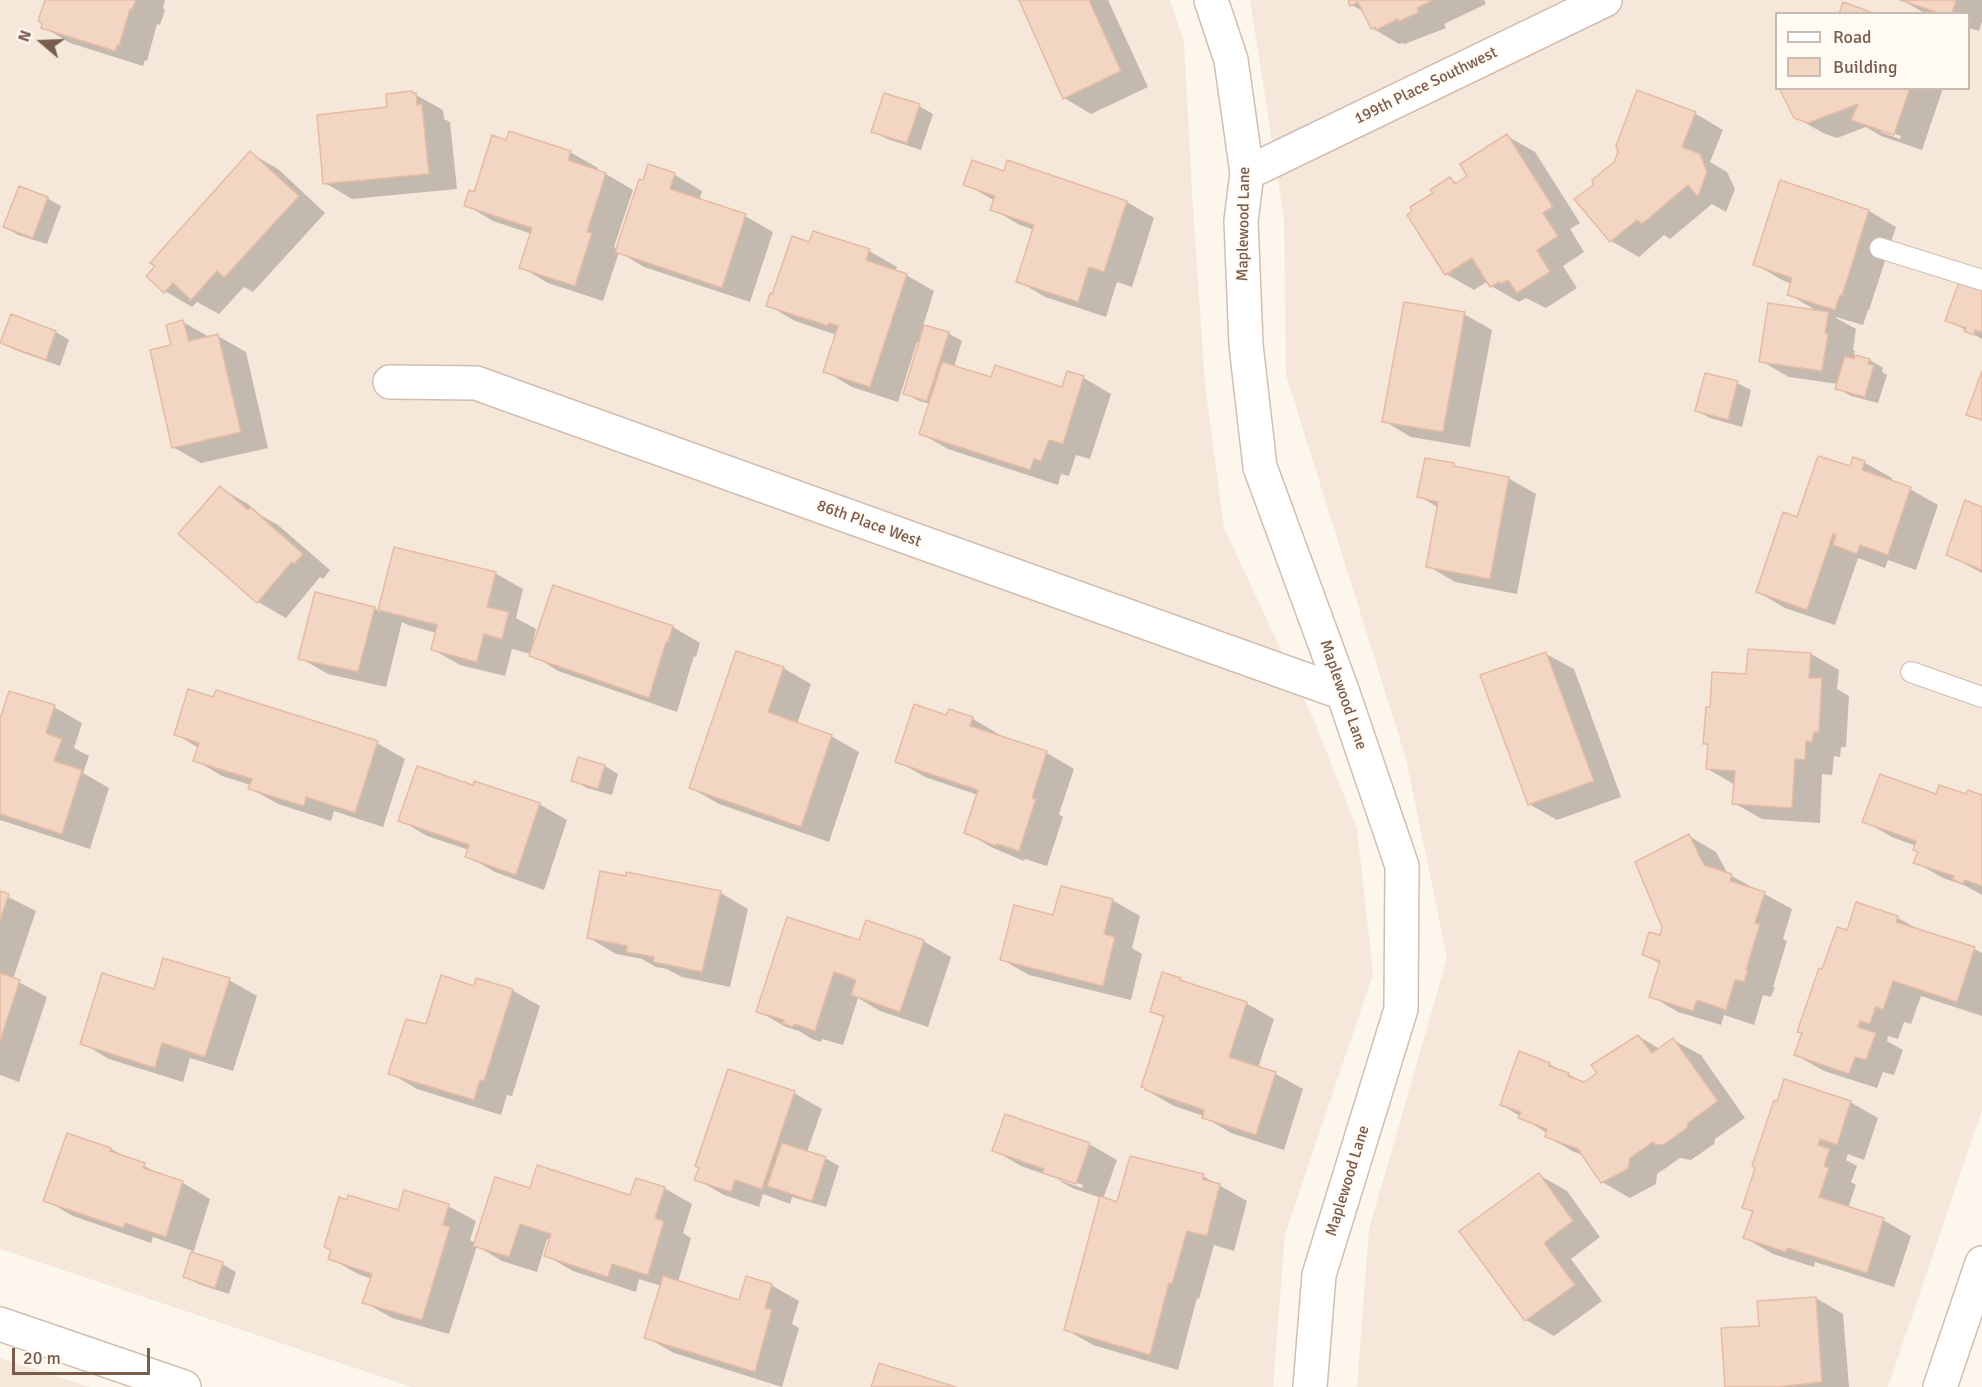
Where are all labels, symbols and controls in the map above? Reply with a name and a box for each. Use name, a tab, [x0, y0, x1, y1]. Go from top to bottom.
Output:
north arrow	[12, 12, 72, 72]
legend	[1775, 12, 1970, 90]
text: Road	[1833, 26, 1872, 48]
text: N	[14, 28, 36, 45]
street label: 199th Place Southwest	[1351, 43, 1501, 129]
text: Building	[1833, 56, 1897, 78]
street label: Maplewood Lane	[1233, 166, 1255, 282]
street label: 86th Place West	[814, 496, 924, 552]
street label: Maplewood Lane	[1315, 638, 1371, 752]
street label: Maplewood Lane	[1322, 1123, 1374, 1239]
scale bar	[15, 1336, 153, 1374]
text: 20 m	[23, 1347, 61, 1369]

